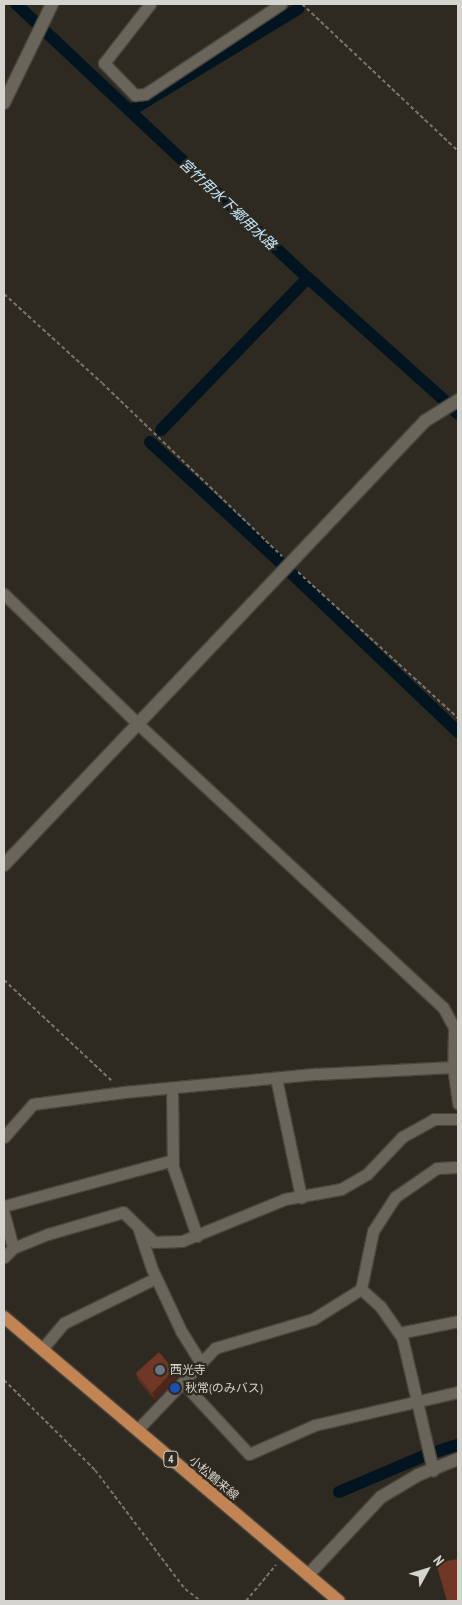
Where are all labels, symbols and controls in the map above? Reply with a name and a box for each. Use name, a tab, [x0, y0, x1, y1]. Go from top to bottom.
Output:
water label: 宮竹用水下郷用水路	[176, 155, 280, 253]
place label: 西光寺	[170, 1363, 206, 1377]
marker: 西光寺	[154, 1364, 166, 1376]
place label: 秋常(のみバス)	[185, 1381, 263, 1395]
marker: 秋常(のみバス)	[169, 1382, 181, 1394]
road number: 4	[162, 1450, 180, 1468]
street label: 小松鶴来線	[186, 1453, 242, 1503]
north arrow	[402, 1545, 452, 1595]
text: N	[429, 1552, 448, 1569]

